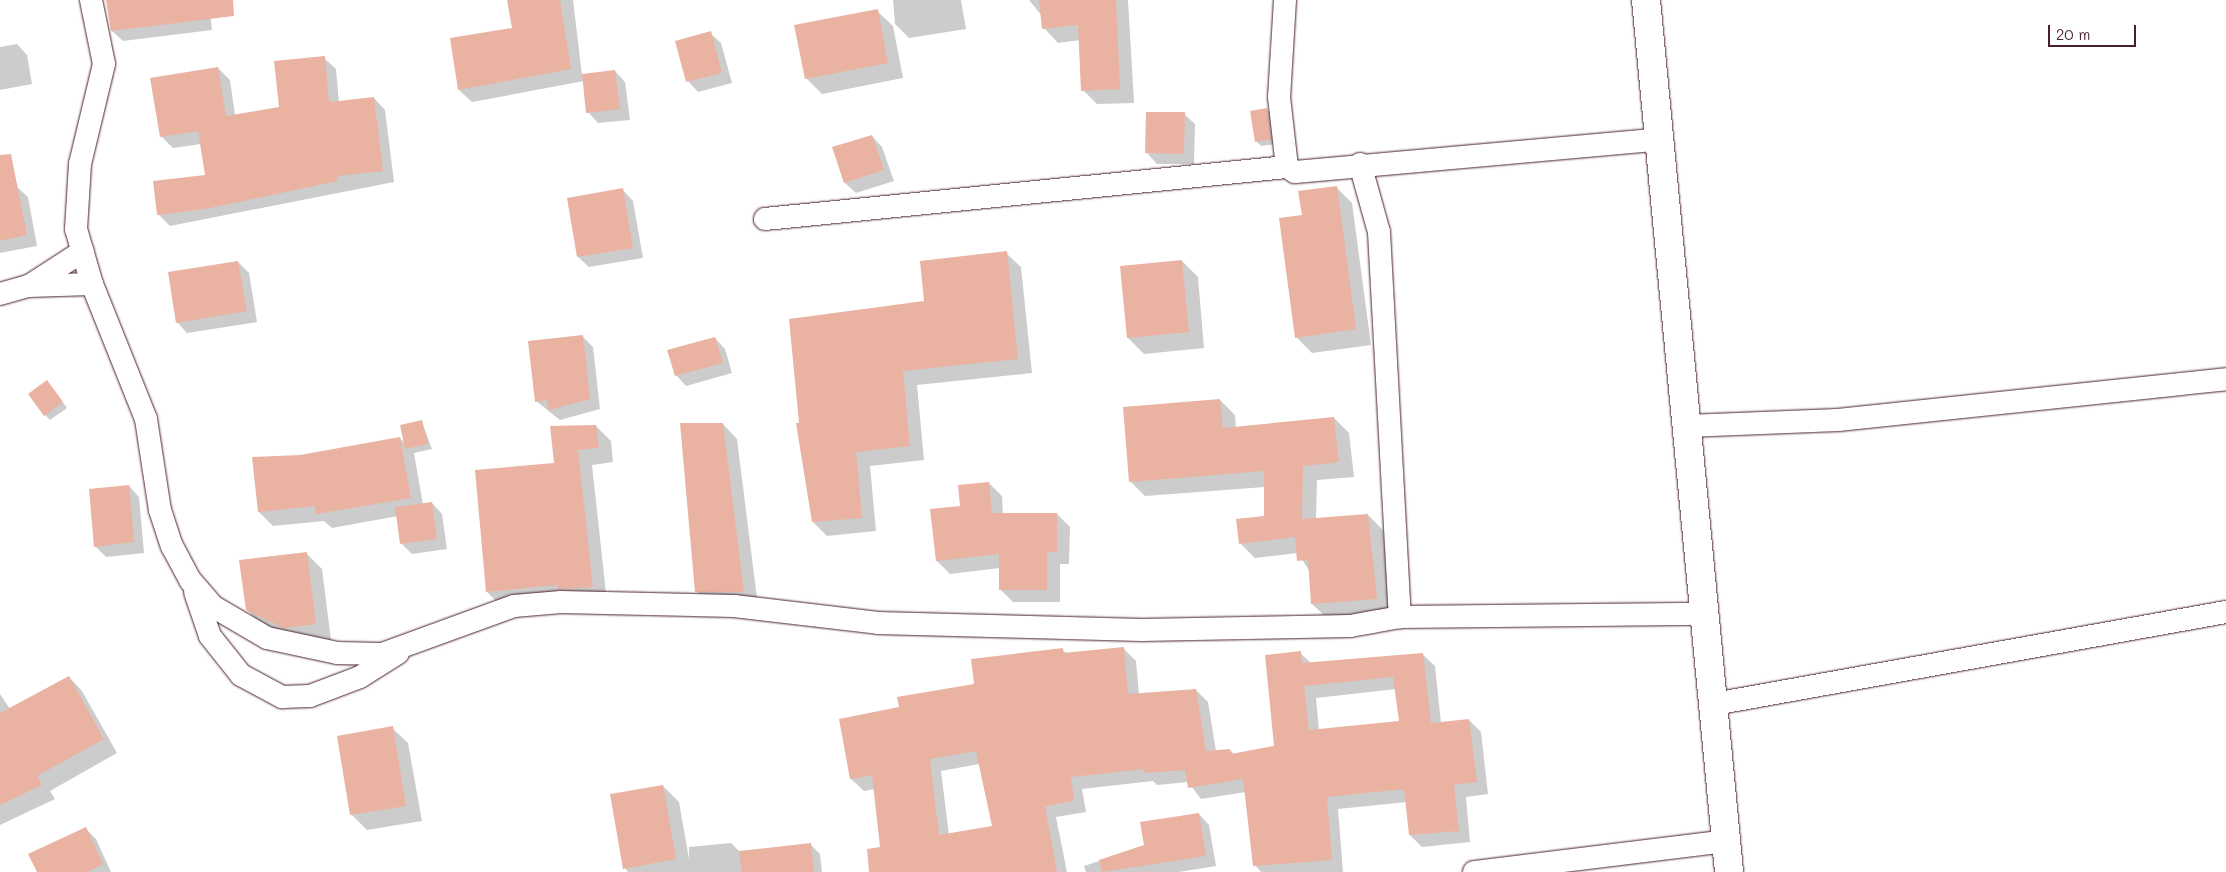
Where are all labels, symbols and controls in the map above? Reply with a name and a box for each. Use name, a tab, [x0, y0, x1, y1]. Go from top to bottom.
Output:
scale bar	[2051, 15, 2138, 47]
text: 20 m	[2056, 24, 2090, 44]

